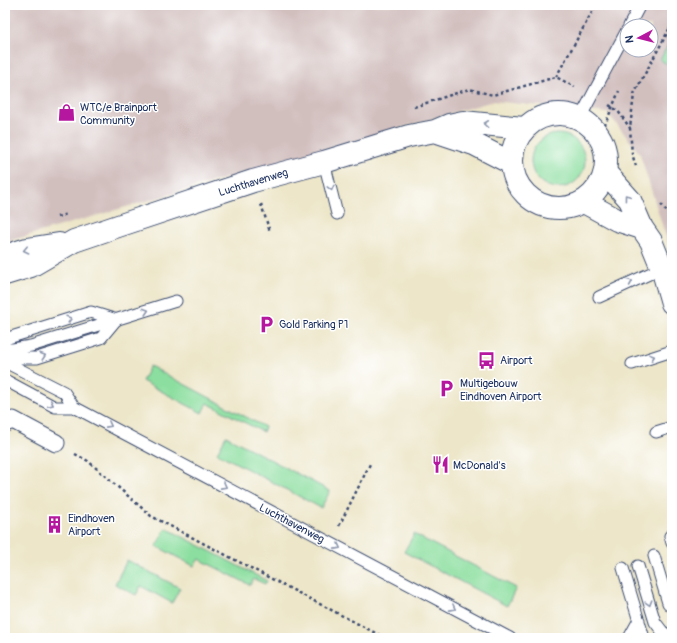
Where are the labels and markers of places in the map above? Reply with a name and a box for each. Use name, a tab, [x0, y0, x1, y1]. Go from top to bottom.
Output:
place label: WTC/e Brainport Community	[80, 101, 157, 127]
shop icon: WTC/e Brainport Community	[57, 103, 77, 123]
parking icon: Gold Parking P1	[256, 314, 276, 334]
place label: Gold Parking P1	[279, 318, 348, 331]
bus stop icon: Airport	[477, 350, 497, 370]
place label: Airport	[500, 354, 533, 367]
place label: Multigebouw Eindhoven Airport	[460, 377, 542, 403]
parking icon: Multigebouw Eindhoven Airport	[437, 379, 457, 399]
restaurant icon: McDonald's	[430, 455, 450, 475]
place label: McDonald's	[453, 459, 506, 472]
place label: Eindhoven Airport	[68, 512, 115, 538]
building icon: Eindhoven Airport	[45, 514, 65, 534]

